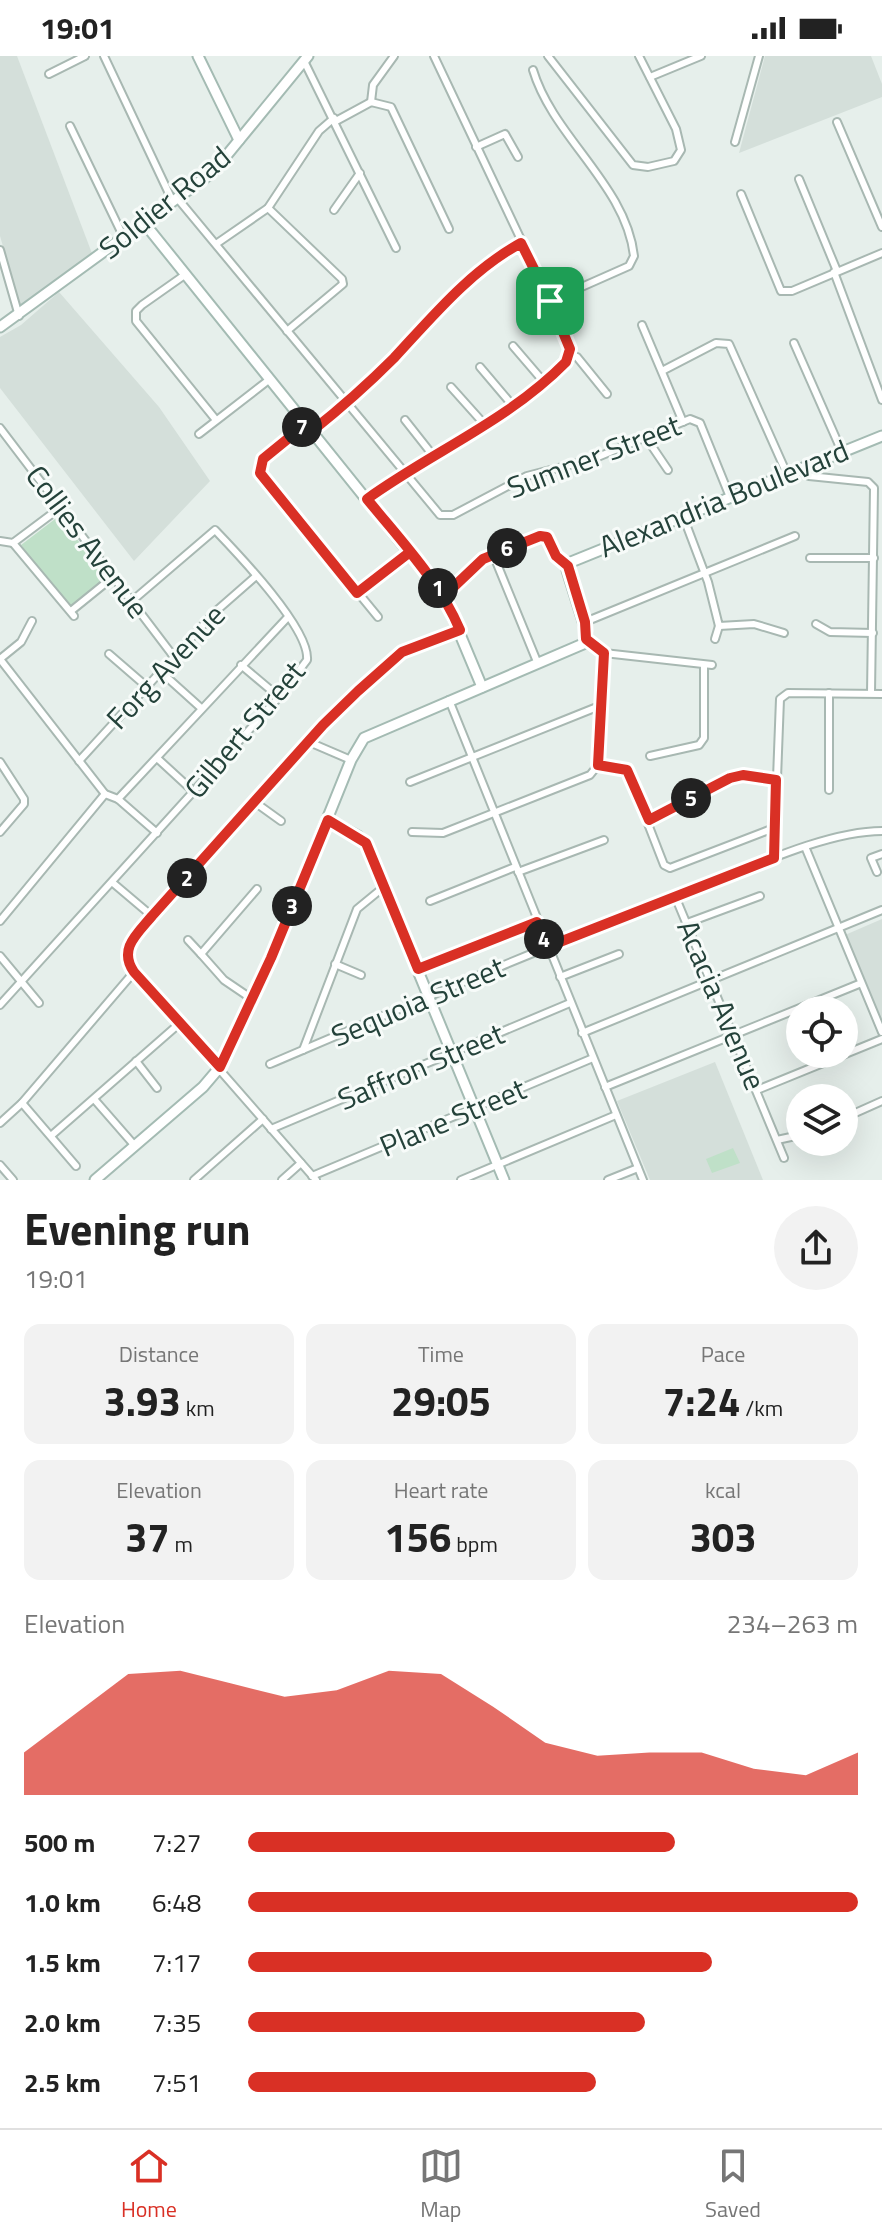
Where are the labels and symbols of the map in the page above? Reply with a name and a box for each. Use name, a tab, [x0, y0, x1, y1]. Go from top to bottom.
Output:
street label: Soldier Road	[88, 134, 240, 270]
pin	[516, 267, 584, 335]
street label: Sumner Street	[500, 402, 688, 510]
pin: 7	[282, 407, 322, 447]
street label: Alexandria Boulevard	[592, 427, 856, 569]
street label: Collies Avenue	[15, 455, 161, 628]
pin: 6	[487, 528, 527, 568]
pin: 1	[418, 568, 458, 608]
street label: Forg Avenue	[95, 593, 236, 739]
street label: Gilbert Street	[173, 650, 316, 808]
pin: 5	[671, 778, 711, 818]
pin: 2	[167, 858, 207, 898]
pin: 3	[272, 886, 312, 926]
street label: Acacia Avenue	[665, 912, 778, 1097]
pin: 4	[524, 919, 564, 959]
street label: Sequoia Street	[324, 944, 512, 1058]
street label: Saffron Street	[330, 1010, 512, 1122]
street label: Plane Street	[372, 1065, 533, 1169]

